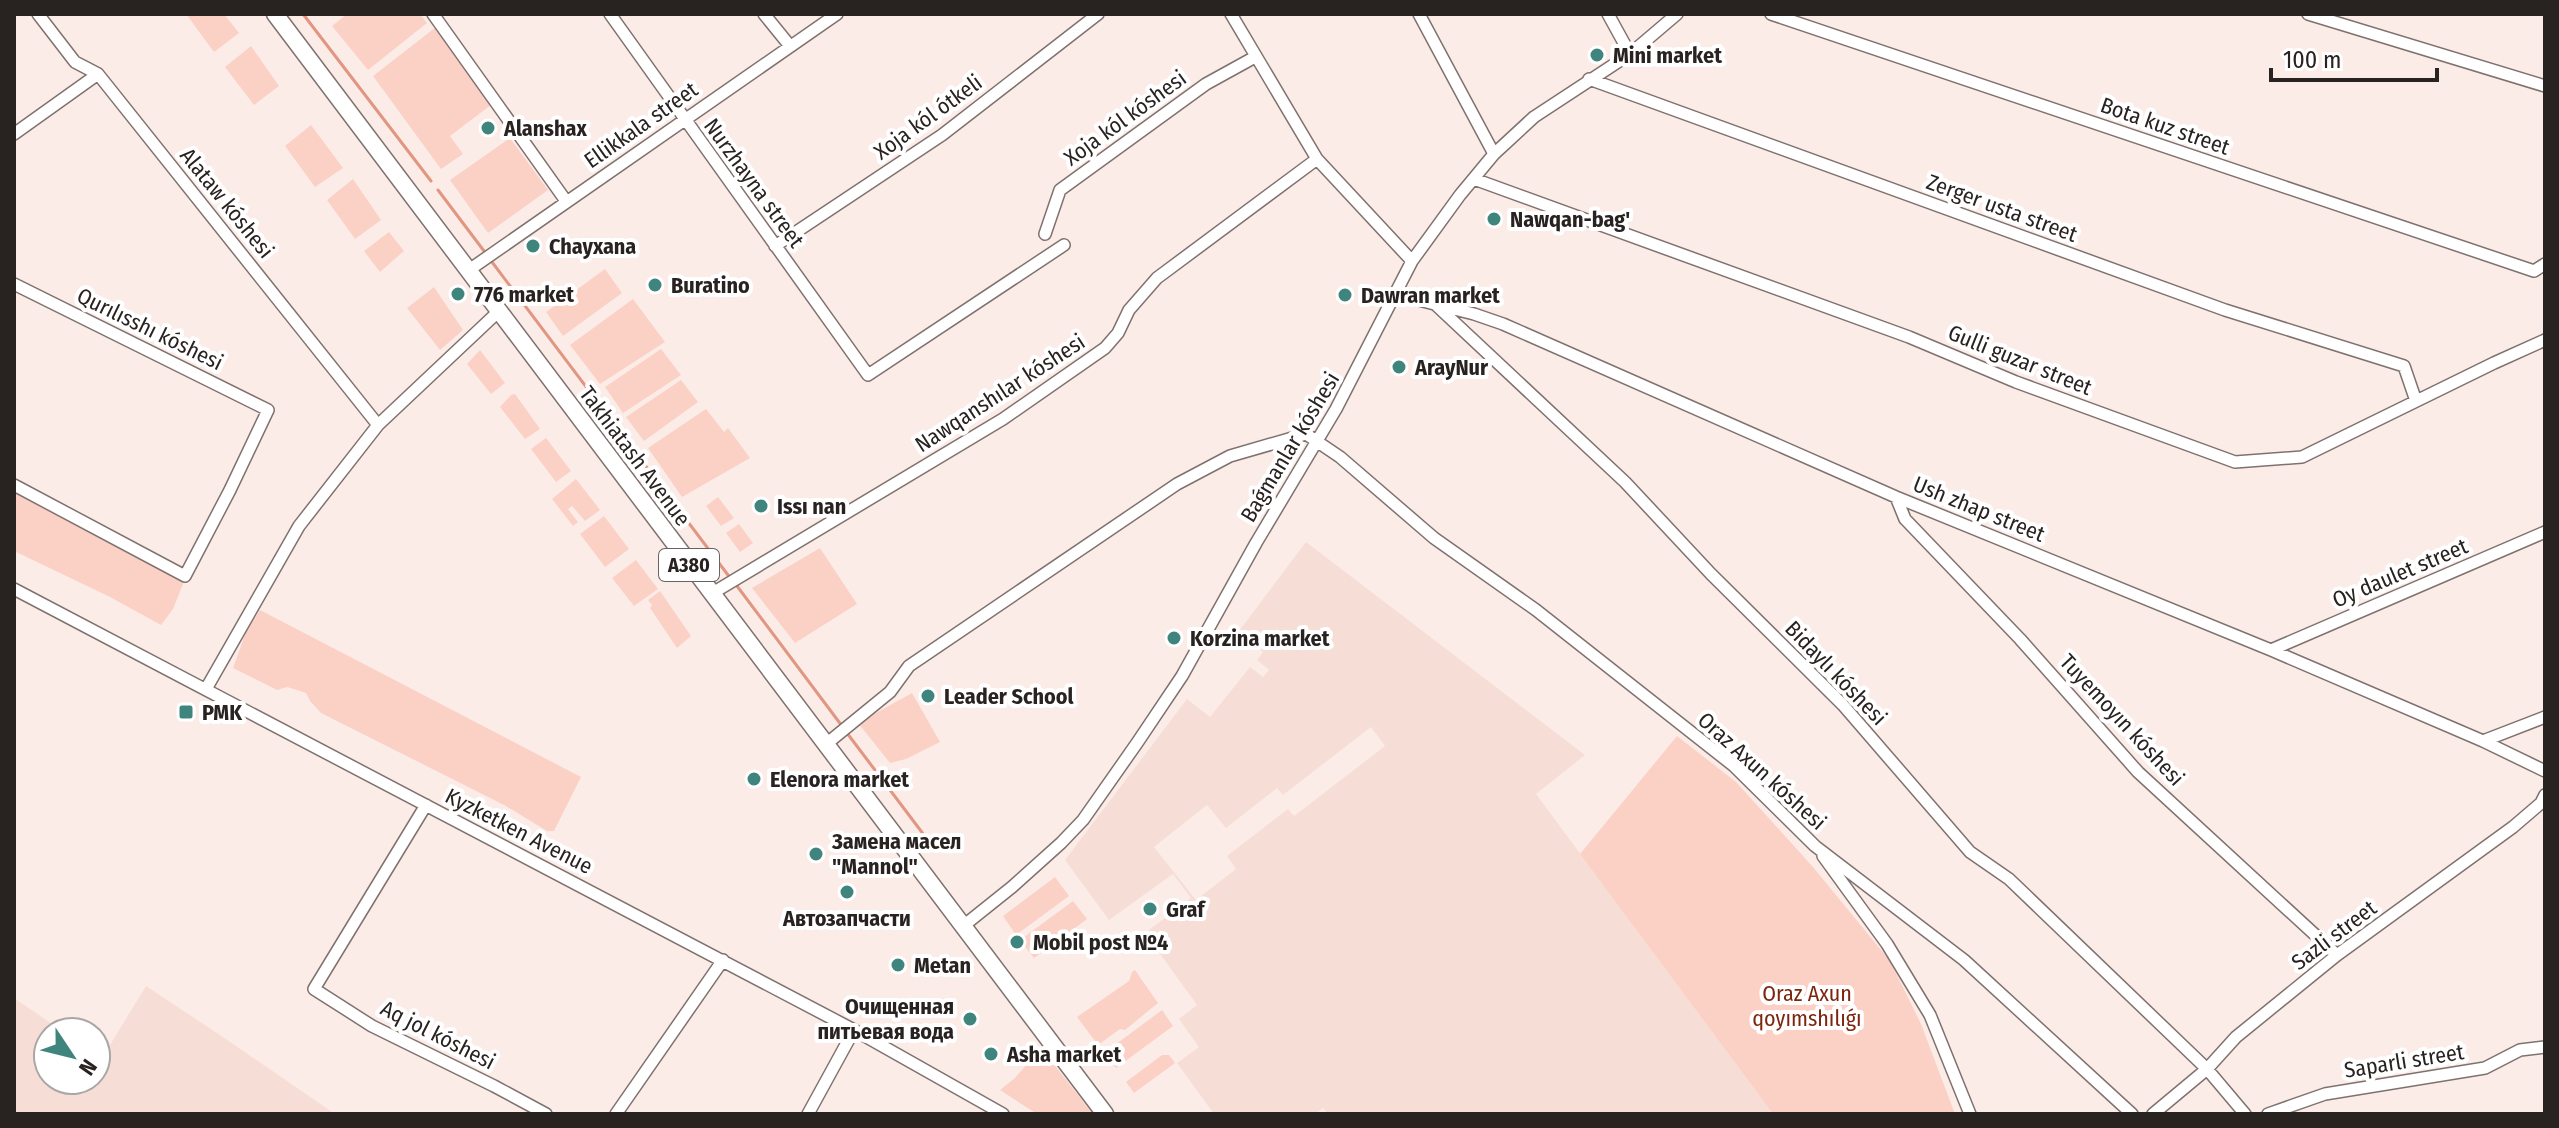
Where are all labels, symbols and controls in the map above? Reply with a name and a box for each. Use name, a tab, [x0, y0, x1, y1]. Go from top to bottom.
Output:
scale bar	[2271, 32, 2437, 82]
place label: Mini market	[1613, 42, 1722, 69]
marker: Mini market	[1588, 46, 1606, 64]
text: 100 m	[2283, 46, 2341, 74]
street label: Xoja kól kóshesi	[1059, 65, 1191, 171]
street label: Xoja kól ótkeli	[869, 69, 987, 165]
street label: Ellikkala street	[579, 76, 704, 174]
street label: Bota kuz street	[2097, 91, 2234, 161]
street label: Nurzhayna street	[698, 113, 810, 253]
place label: Alanshax	[503, 115, 587, 142]
marker: Alanshax	[479, 119, 497, 137]
street label: Alataw kóshesi	[174, 143, 280, 263]
street label: Zerger usta street	[1923, 168, 2082, 248]
place label: Nawqan-bag'	[1510, 206, 1630, 233]
marker: Nawqan-bag'	[1485, 210, 1503, 228]
place label: Chayxana	[549, 233, 636, 260]
marker: Chayxana	[524, 237, 542, 255]
place label: Buratino	[671, 272, 750, 299]
marker: Buratino	[646, 276, 664, 294]
place label: 776 market	[474, 281, 574, 308]
street label: Qurılısshı kóshesi	[73, 282, 227, 376]
place label: Dawran market	[1361, 282, 1500, 309]
marker: 776 market	[449, 285, 467, 303]
marker: Dawran market	[1336, 286, 1354, 304]
street label: Gulli guzar street	[1944, 319, 2097, 401]
street label: Nawqanshılar kóshesi	[910, 328, 1090, 458]
place label: ArayNur	[1414, 354, 1489, 381]
marker: ArayNur	[1390, 358, 1408, 376]
street label: Baǵmanlar kóshesi	[1235, 367, 1345, 527]
street label: Takhiatash Avenue	[574, 381, 696, 531]
street label: Ush zhap street	[1909, 470, 2049, 548]
place label: Issı nan	[777, 493, 846, 520]
marker: Issı nan	[752, 497, 770, 515]
street label: Oy daulet street	[2328, 532, 2472, 614]
road number: A380	[659, 549, 719, 581]
street label: Bidaylı kóshesi	[1780, 615, 1892, 731]
place label: Korzina market	[1190, 625, 1330, 652]
marker: Korzina market	[1165, 629, 1183, 647]
street label: Tuyemoyın kóshesi	[2054, 648, 2190, 792]
place label: Leader School	[944, 683, 1075, 710]
marker: Leader School	[919, 687, 937, 705]
place label: PMK	[202, 699, 243, 726]
marker: PMK	[177, 703, 195, 721]
street label: Oraz Axun kóshesi	[1692, 706, 1832, 836]
place label: Elenora market	[770, 766, 909, 793]
marker: Elenora market	[745, 770, 763, 788]
street label: Kyzketken Avenue	[441, 782, 597, 880]
place label: Замена масел "Mannol"	[831, 828, 961, 880]
marker: Замена масел "Mannol"	[807, 845, 825, 863]
marker: Автозапчасти	[838, 883, 856, 901]
street label: Sazli street	[2286, 894, 2382, 976]
place label: Graf	[1166, 896, 1206, 923]
marker: Graf	[1141, 900, 1159, 918]
place label: Автозапчасти	[782, 905, 911, 932]
place label: Mobil post №4	[1033, 929, 1168, 956]
marker: Mobil post №4	[1008, 933, 1026, 951]
place label: Metan	[914, 952, 971, 979]
marker: Metan	[889, 956, 907, 974]
park label: Oraz Axun qoyımshılıǵı	[1752, 980, 1862, 1032]
place label: Очищенная питьевая вода	[817, 993, 954, 1045]
street label: Aq jol kóshesi	[376, 995, 500, 1075]
marker: Очищенная питьевая вода	[961, 1010, 979, 1028]
north arrow	[32, 1016, 112, 1096]
street label: Saparli street	[2342, 1038, 2467, 1084]
place label: Asha market	[1006, 1041, 1121, 1068]
marker: Asha market	[982, 1045, 1000, 1063]
text: N	[73, 1054, 103, 1080]

